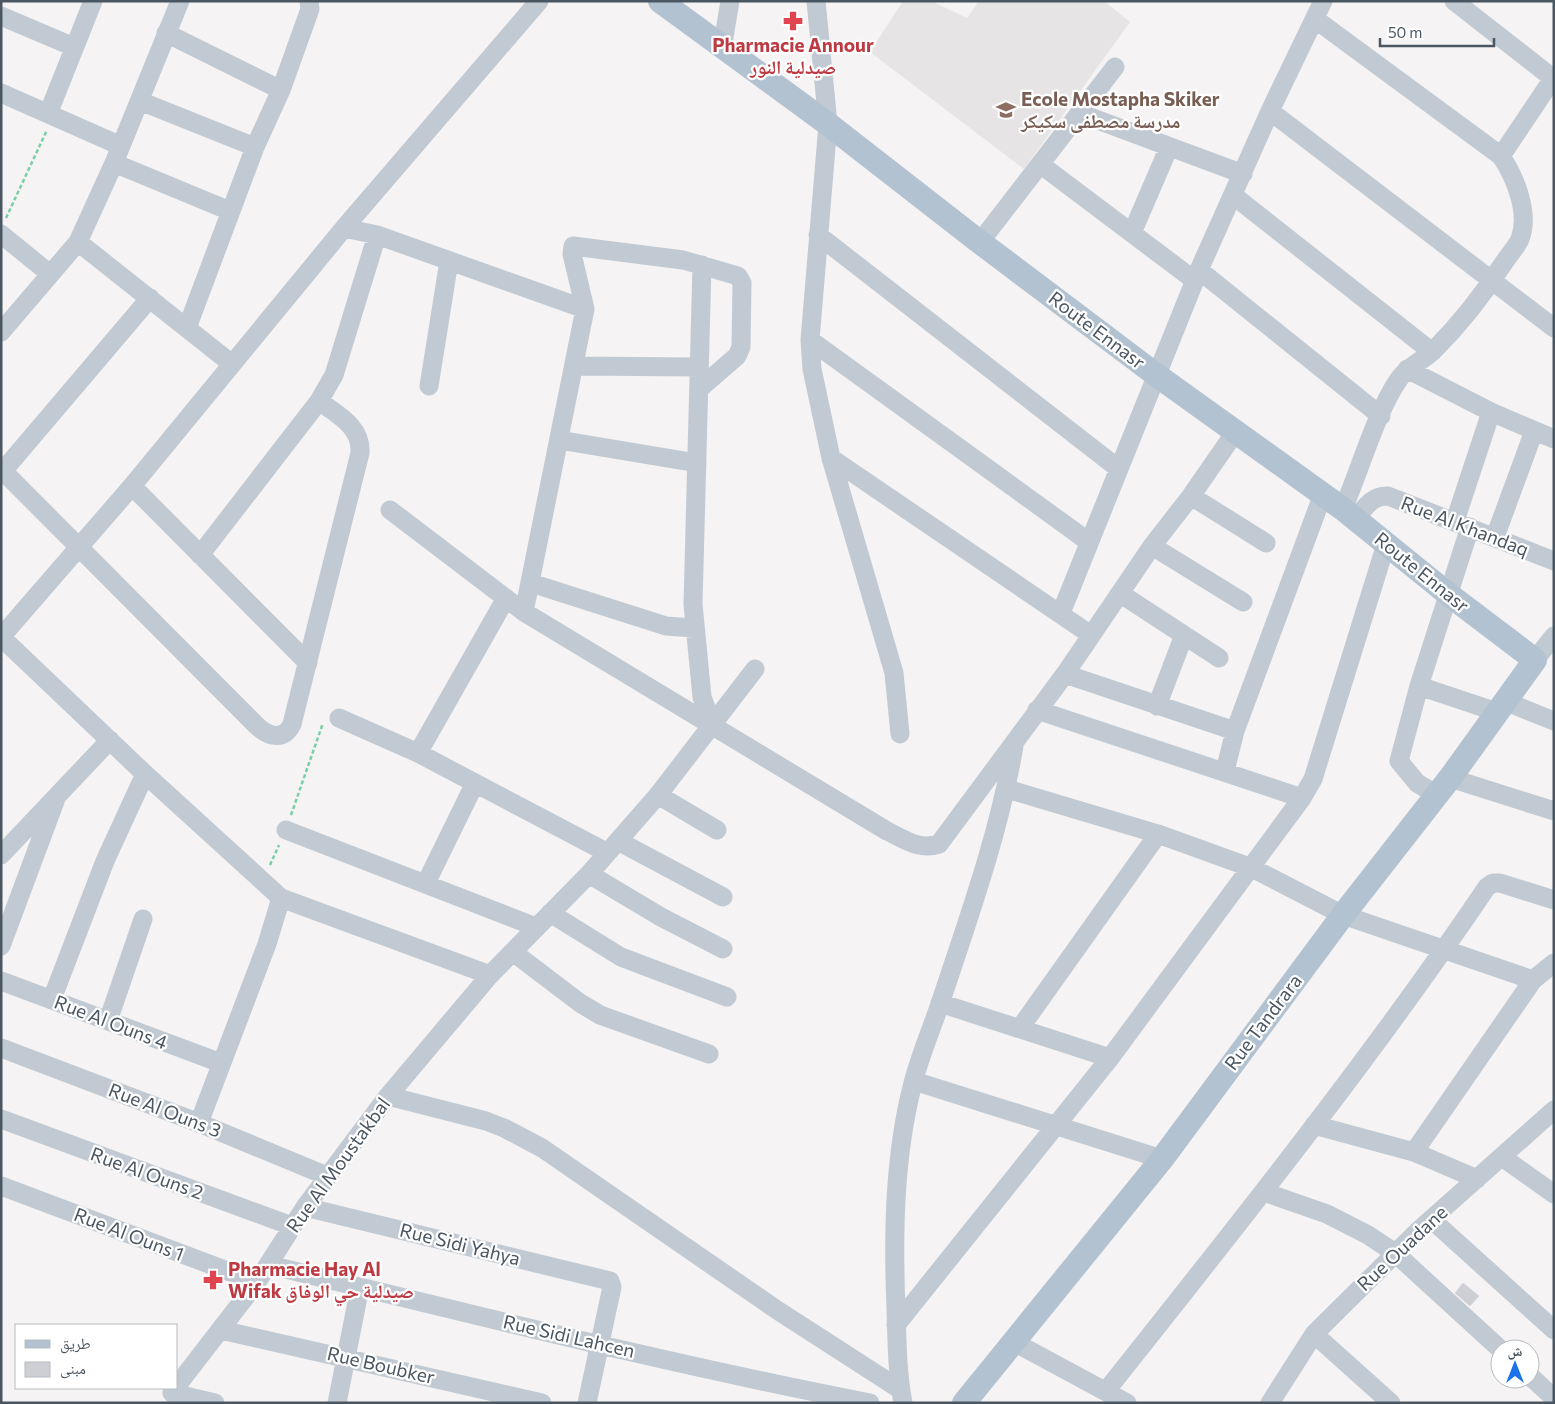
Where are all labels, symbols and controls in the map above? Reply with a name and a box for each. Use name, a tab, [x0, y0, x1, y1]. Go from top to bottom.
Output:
pharmacy icon: Pharmacie Annour صيدلية النور	[782, 10, 804, 32]
scale bar	[1380, 15, 1494, 47]
text: 50 m	[1388, 23, 1422, 41]
place label: Pharmacie Annour صيدلية النور	[712, 33, 874, 79]
place label: Ecole Mostapha Skiker مدرسة مصطفى سكيكر	[1020, 87, 1220, 133]
school or university icon: Ecole Mostapha Skiker مدرسة مصطفى سكيكر	[995, 99, 1017, 121]
street label: Route Ennasr	[1045, 286, 1150, 374]
street label: Rue Al Khandaq	[1398, 491, 1532, 560]
street label: Route Ennasr	[1371, 527, 1474, 617]
street label: Rue Tandrara	[1219, 969, 1306, 1074]
street label: Rue Al Ouns 4	[51, 989, 171, 1054]
street label: Rue Al Ouns 3	[106, 1078, 225, 1142]
street label: Rue Al Moustakbal	[281, 1093, 394, 1237]
street label: Rue Al Ouns 2	[88, 1141, 207, 1204]
street label: Rue Ouadane	[1352, 1200, 1451, 1295]
street label: Rue Al Ouns 1	[71, 1202, 187, 1265]
street label: Rue Sidi Yahya	[398, 1217, 523, 1270]
place label: Pharmacie Hay Al Wifak صيدلية حي الوفاق	[228, 1257, 414, 1307]
pharmacy icon: Pharmacie Hay Al Wifak صيدلية حي الوفاق	[202, 1269, 224, 1291]
street label: Rue Sidi Lahcen	[501, 1309, 637, 1362]
legend	[15, 1324, 178, 1389]
text: طريق	[60, 1334, 91, 1354]
north arrow	[1490, 1339, 1540, 1389]
street label: Rue Boubker	[325, 1341, 438, 1388]
text: ش	[1508, 1342, 1523, 1360]
text: مبنى	[60, 1359, 86, 1379]

